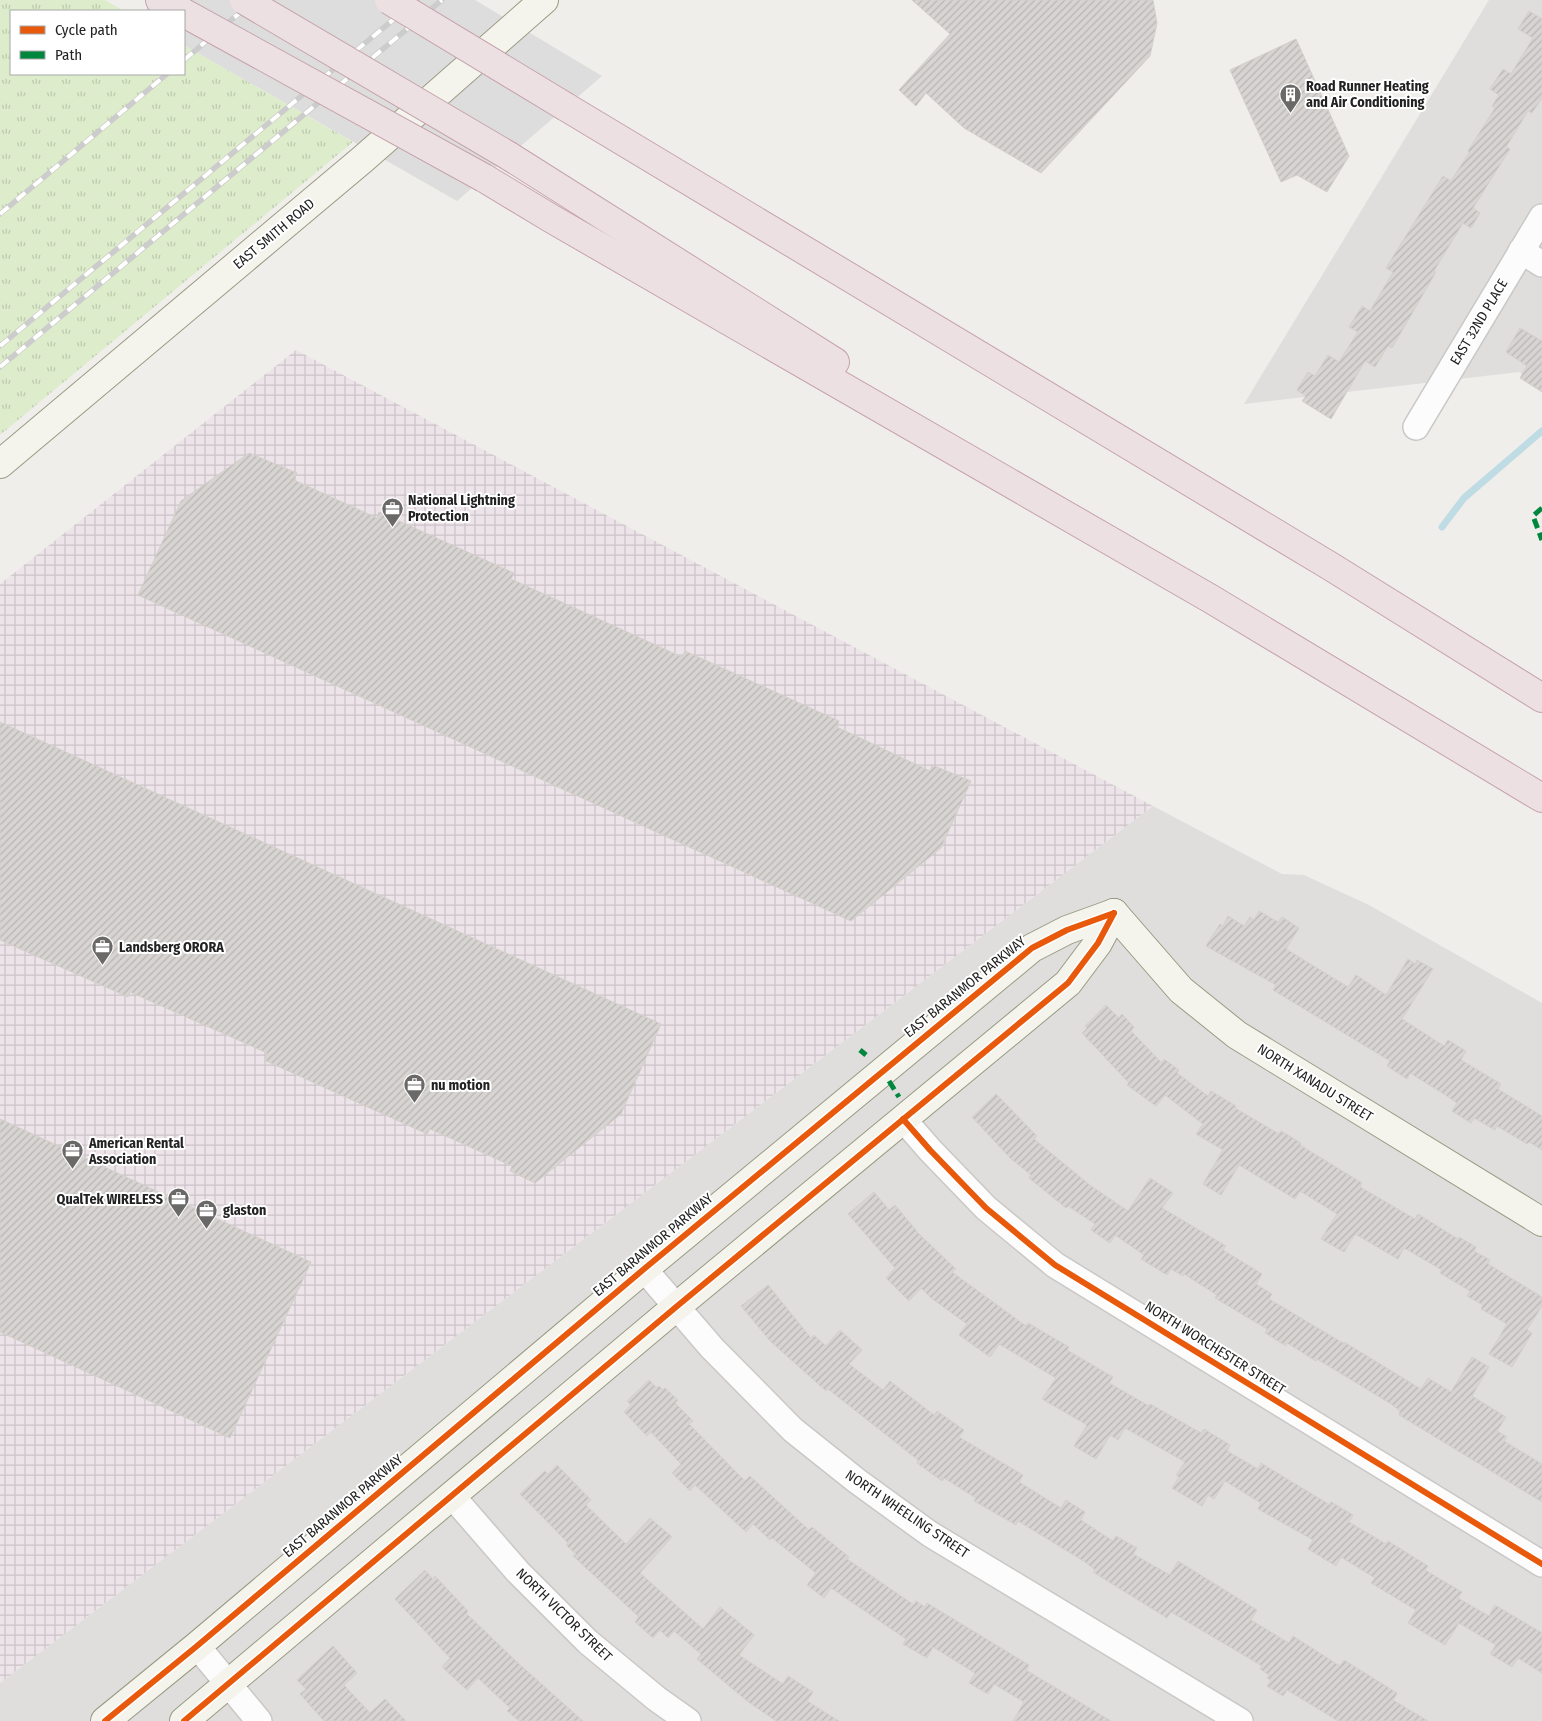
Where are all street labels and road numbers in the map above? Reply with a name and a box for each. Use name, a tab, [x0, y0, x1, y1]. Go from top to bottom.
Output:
street label: EAST SMITH ROAD	[230, 195, 318, 273]
street label: EAST 32ND PLACE	[1447, 276, 1512, 368]
street label: EAST BARANMOR PARKWAY	[901, 933, 1029, 1041]
street label: NORTH XANADU STREET	[1254, 1041, 1376, 1126]
street label: EAST BARANMOR PARKWAY	[590, 1190, 716, 1300]
street label: NORTH WORCHESTER STREET	[1142, 1298, 1289, 1399]
street label: EAST BARANMOR PARKWAY	[280, 1451, 406, 1561]
street label: NORTH WHEELING STREET	[842, 1466, 972, 1562]
street label: NORTH VICTOR STREET	[513, 1565, 616, 1665]

